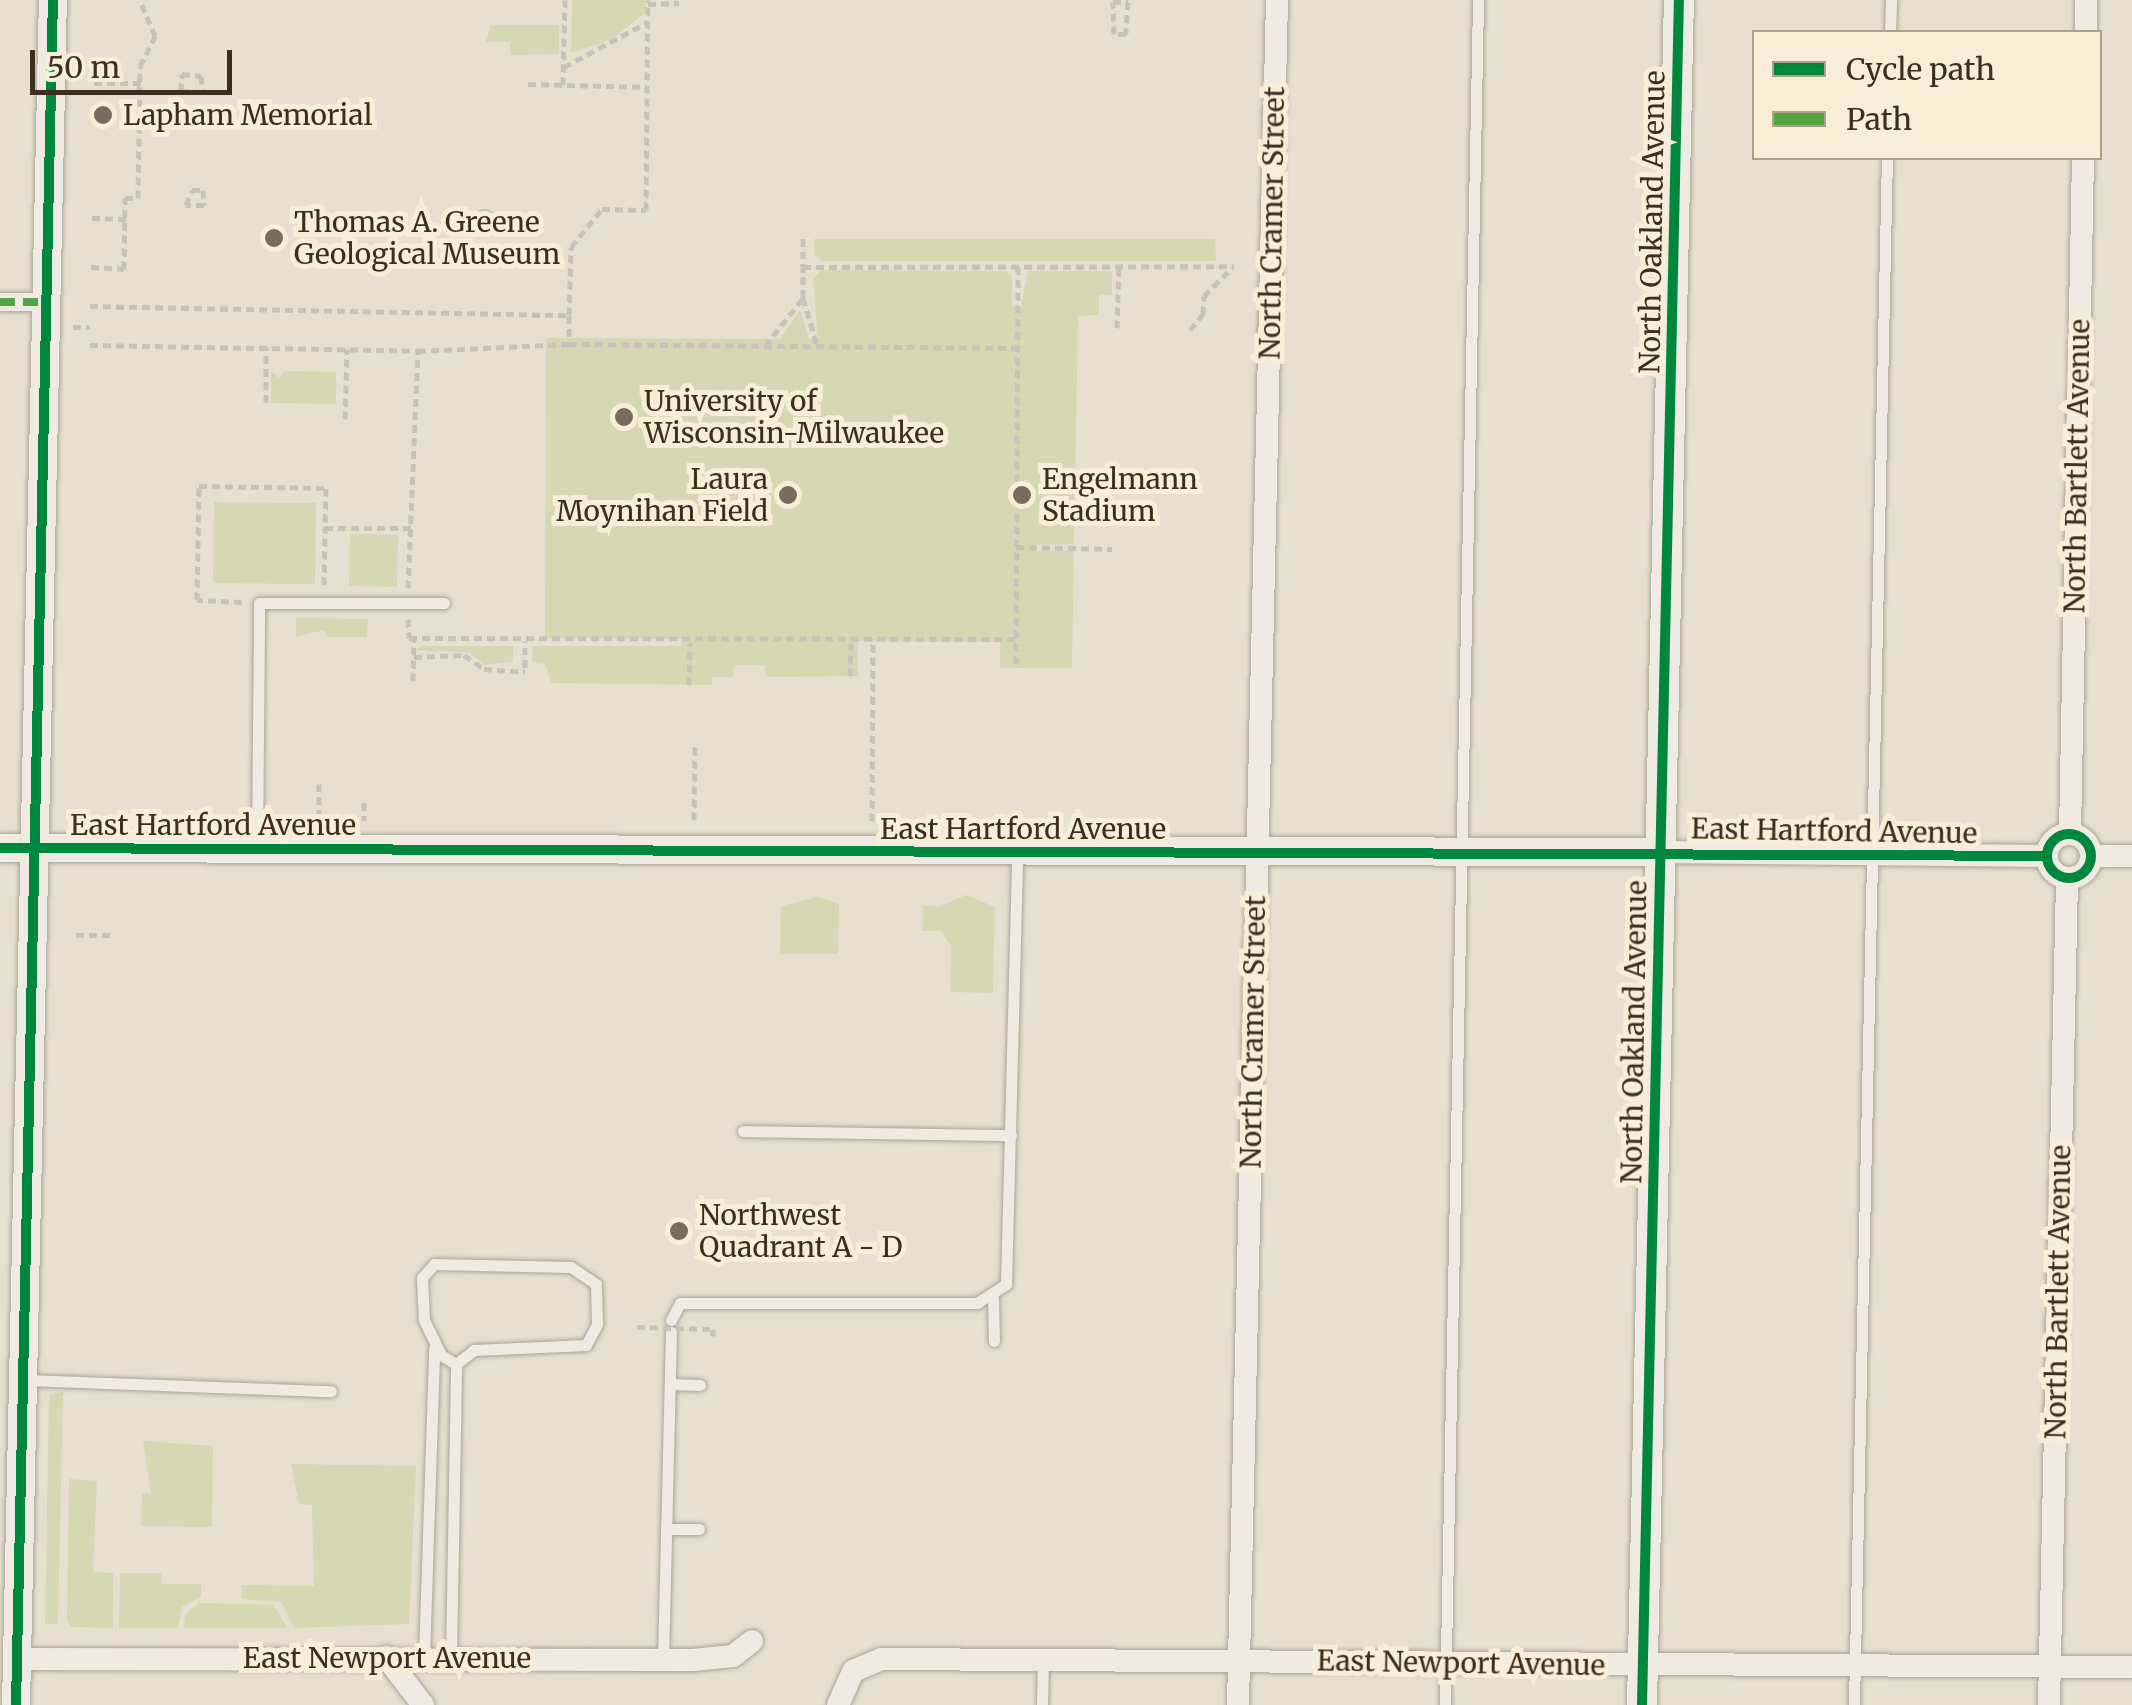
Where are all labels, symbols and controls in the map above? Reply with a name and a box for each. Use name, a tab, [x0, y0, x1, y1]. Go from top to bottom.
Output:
scale bar	[35, 30, 238, 92]
legend	[1752, 30, 2102, 160]
text: 50 m	[47, 48, 120, 86]
text: Cycle path	[1846, 50, 1995, 88]
street label: North Oakland Avenue	[1633, 70, 1671, 374]
street label: North Cramer Street	[1253, 86, 1291, 360]
place label: Lapham Memorial	[123, 98, 372, 132]
text: Path	[1846, 100, 1912, 138]
marker: Lapham Memorial	[92, 104, 114, 126]
place label: Thomas A. Greene Geological Museum	[294, 205, 560, 271]
marker: Thomas A. Greene Geological Museum	[263, 227, 285, 249]
street label: North Bartlett Avenue	[2058, 319, 2096, 613]
place label: University of Wisconsin-Milwaukee	[644, 384, 944, 450]
marker: University of Wisconsin-Milwaukee	[613, 406, 635, 428]
place label: Laura Moynihan Field	[556, 462, 768, 528]
place label: Engelmann Stadium	[1042, 462, 1198, 528]
marker: Laura Moynihan Field	[777, 484, 799, 506]
marker: Engelmann Stadium	[1011, 484, 1033, 506]
street label: East Hartford Avenue	[70, 808, 356, 842]
street label: East Hartford Avenue	[880, 812, 1166, 846]
street label: East Hartford Avenue	[1691, 812, 1977, 850]
street label: North Oakland Avenue	[1615, 880, 1653, 1184]
street label: North Cramer Street	[1234, 895, 1272, 1169]
street label: North Bartlett Avenue	[2039, 1145, 2077, 1439]
place label: Northwest Quadrant A - D	[699, 1198, 903, 1264]
marker: Northwest Quadrant A - D	[668, 1220, 690, 1242]
street label: East Newport Avenue	[243, 1641, 531, 1675]
street label: East Newport Avenue	[1317, 1644, 1605, 1682]

